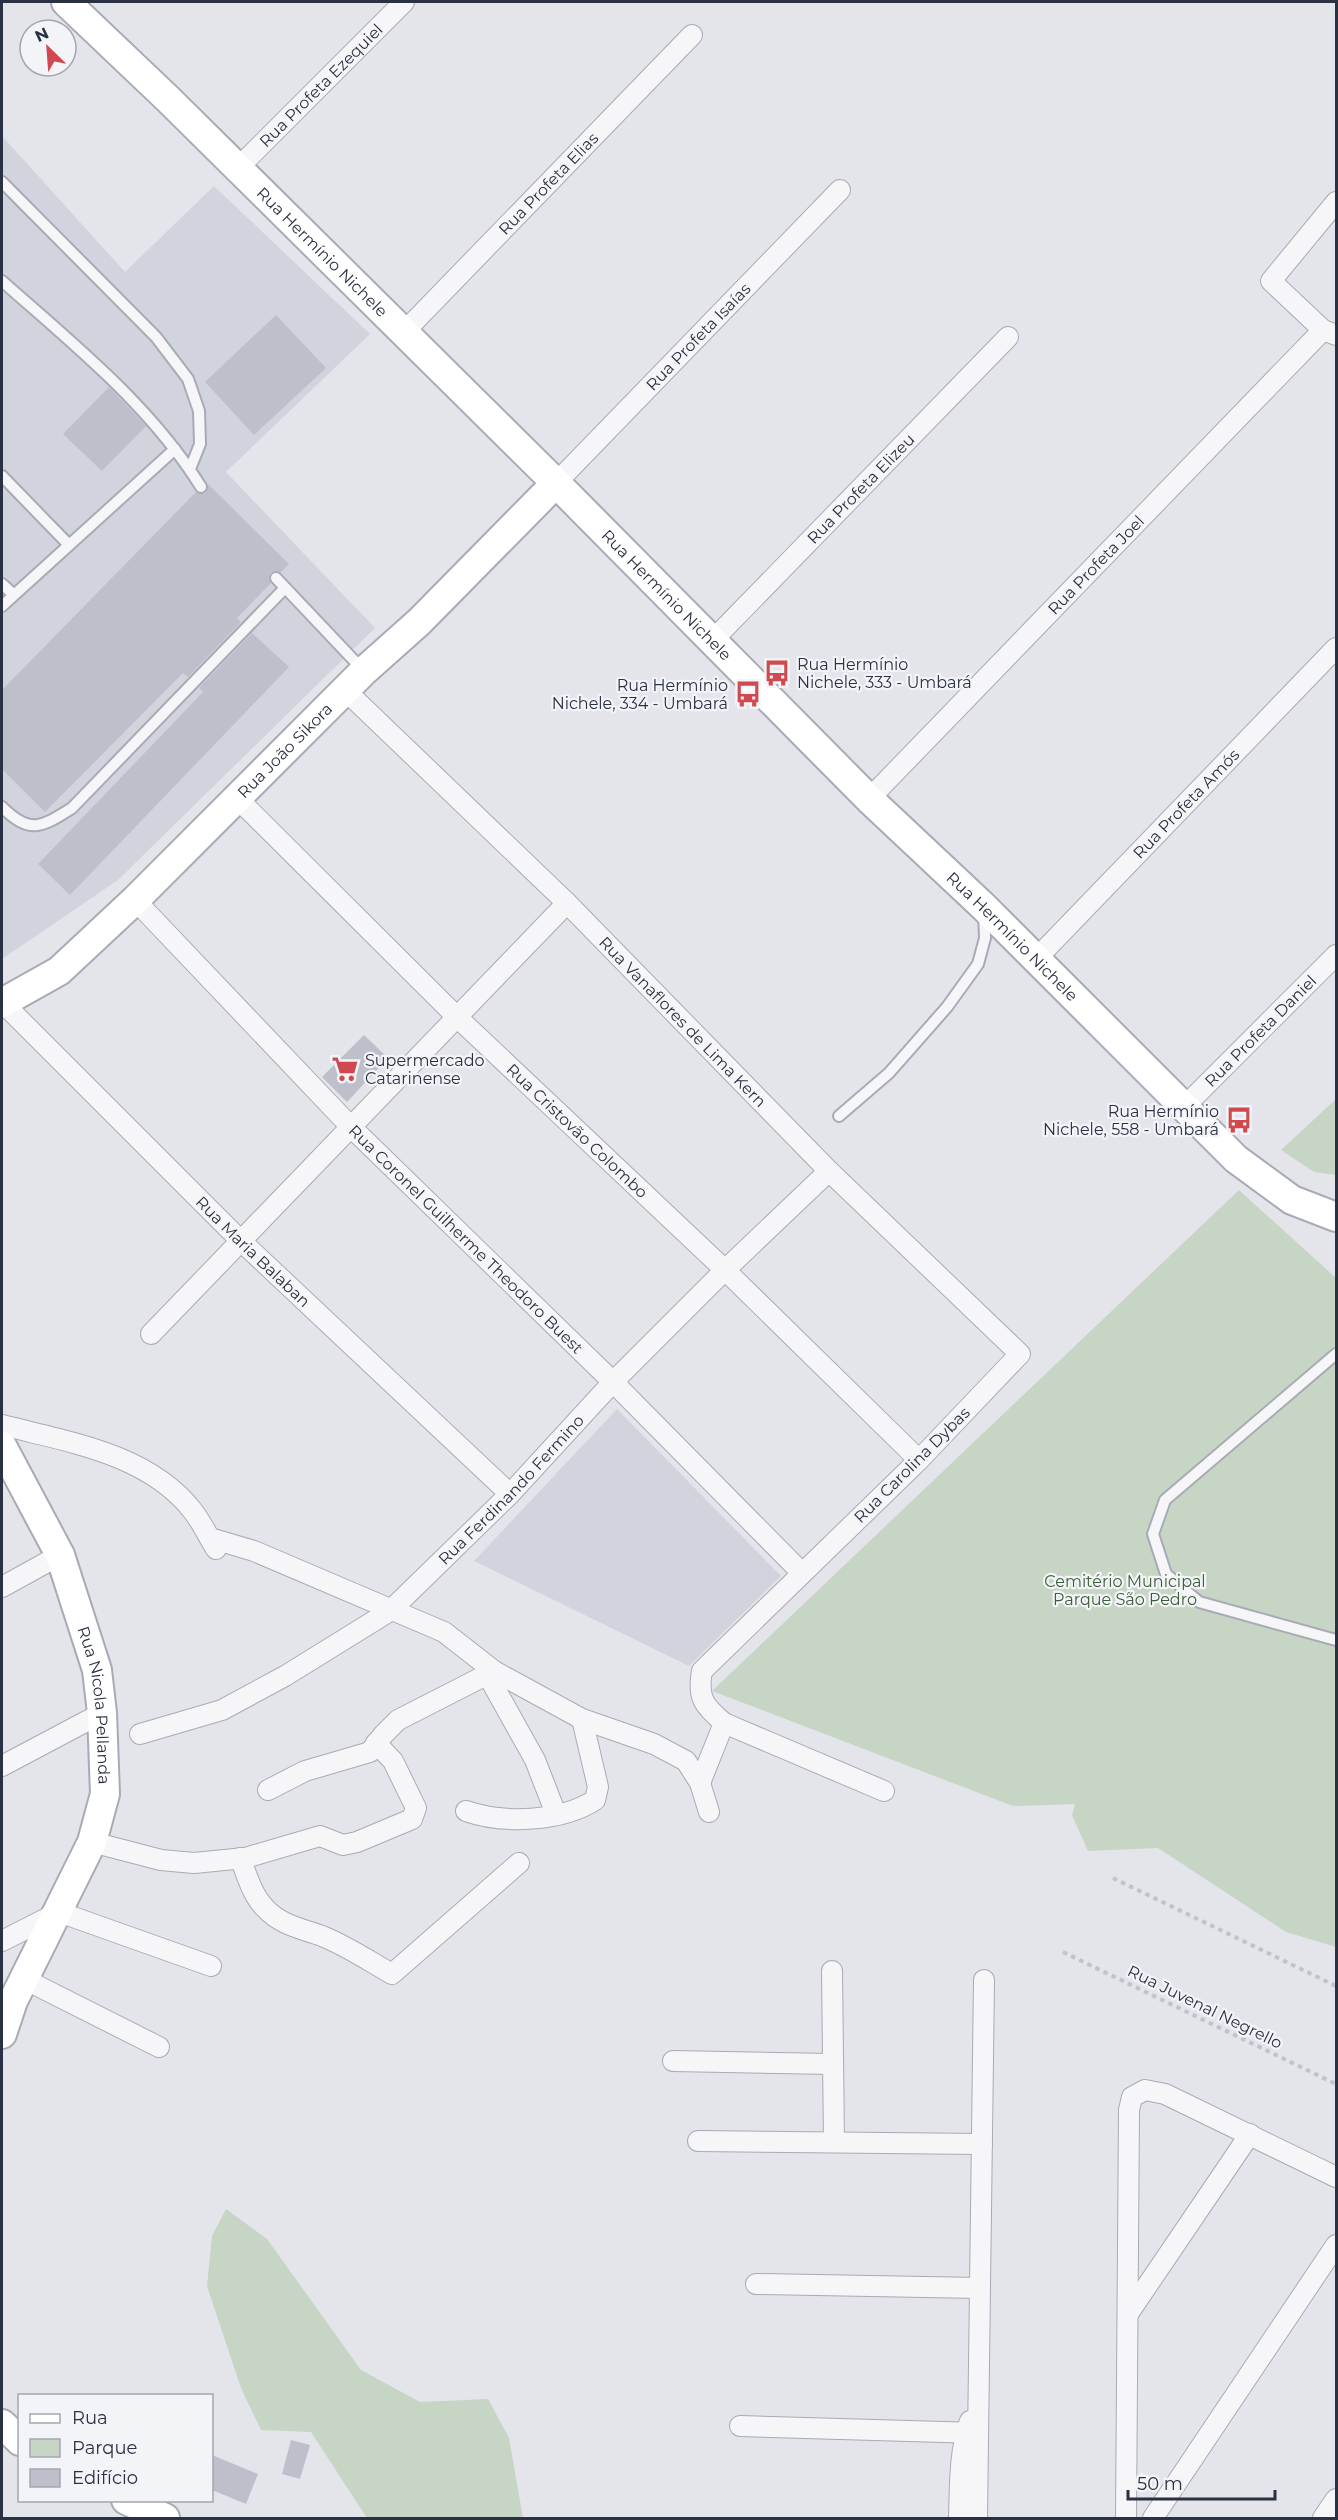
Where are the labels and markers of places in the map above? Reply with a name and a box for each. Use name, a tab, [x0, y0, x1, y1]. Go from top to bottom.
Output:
place label: Rua Hermínio Nichele, 333 - Umbará	[797, 655, 972, 692]
bus stop icon: Rua Hermínio Nichele, 333 - Umbará	[762, 658, 792, 688]
place label: Rua Hermínio Nichele, 334 - Umbará	[552, 676, 728, 713]
bus stop icon: Rua Hermínio Nichele, 334 - Umbará	[733, 679, 763, 709]
place label: Supermercado Catarinense	[365, 1051, 485, 1088]
supermarket icon: Supermercado Catarinense	[330, 1054, 360, 1084]
place label: Rua Hermínio Nichele, 558 - Umbará	[1043, 1102, 1219, 1139]
bus stop icon: Rua Hermínio Nichele, 558 - Umbará	[1224, 1105, 1254, 1135]

